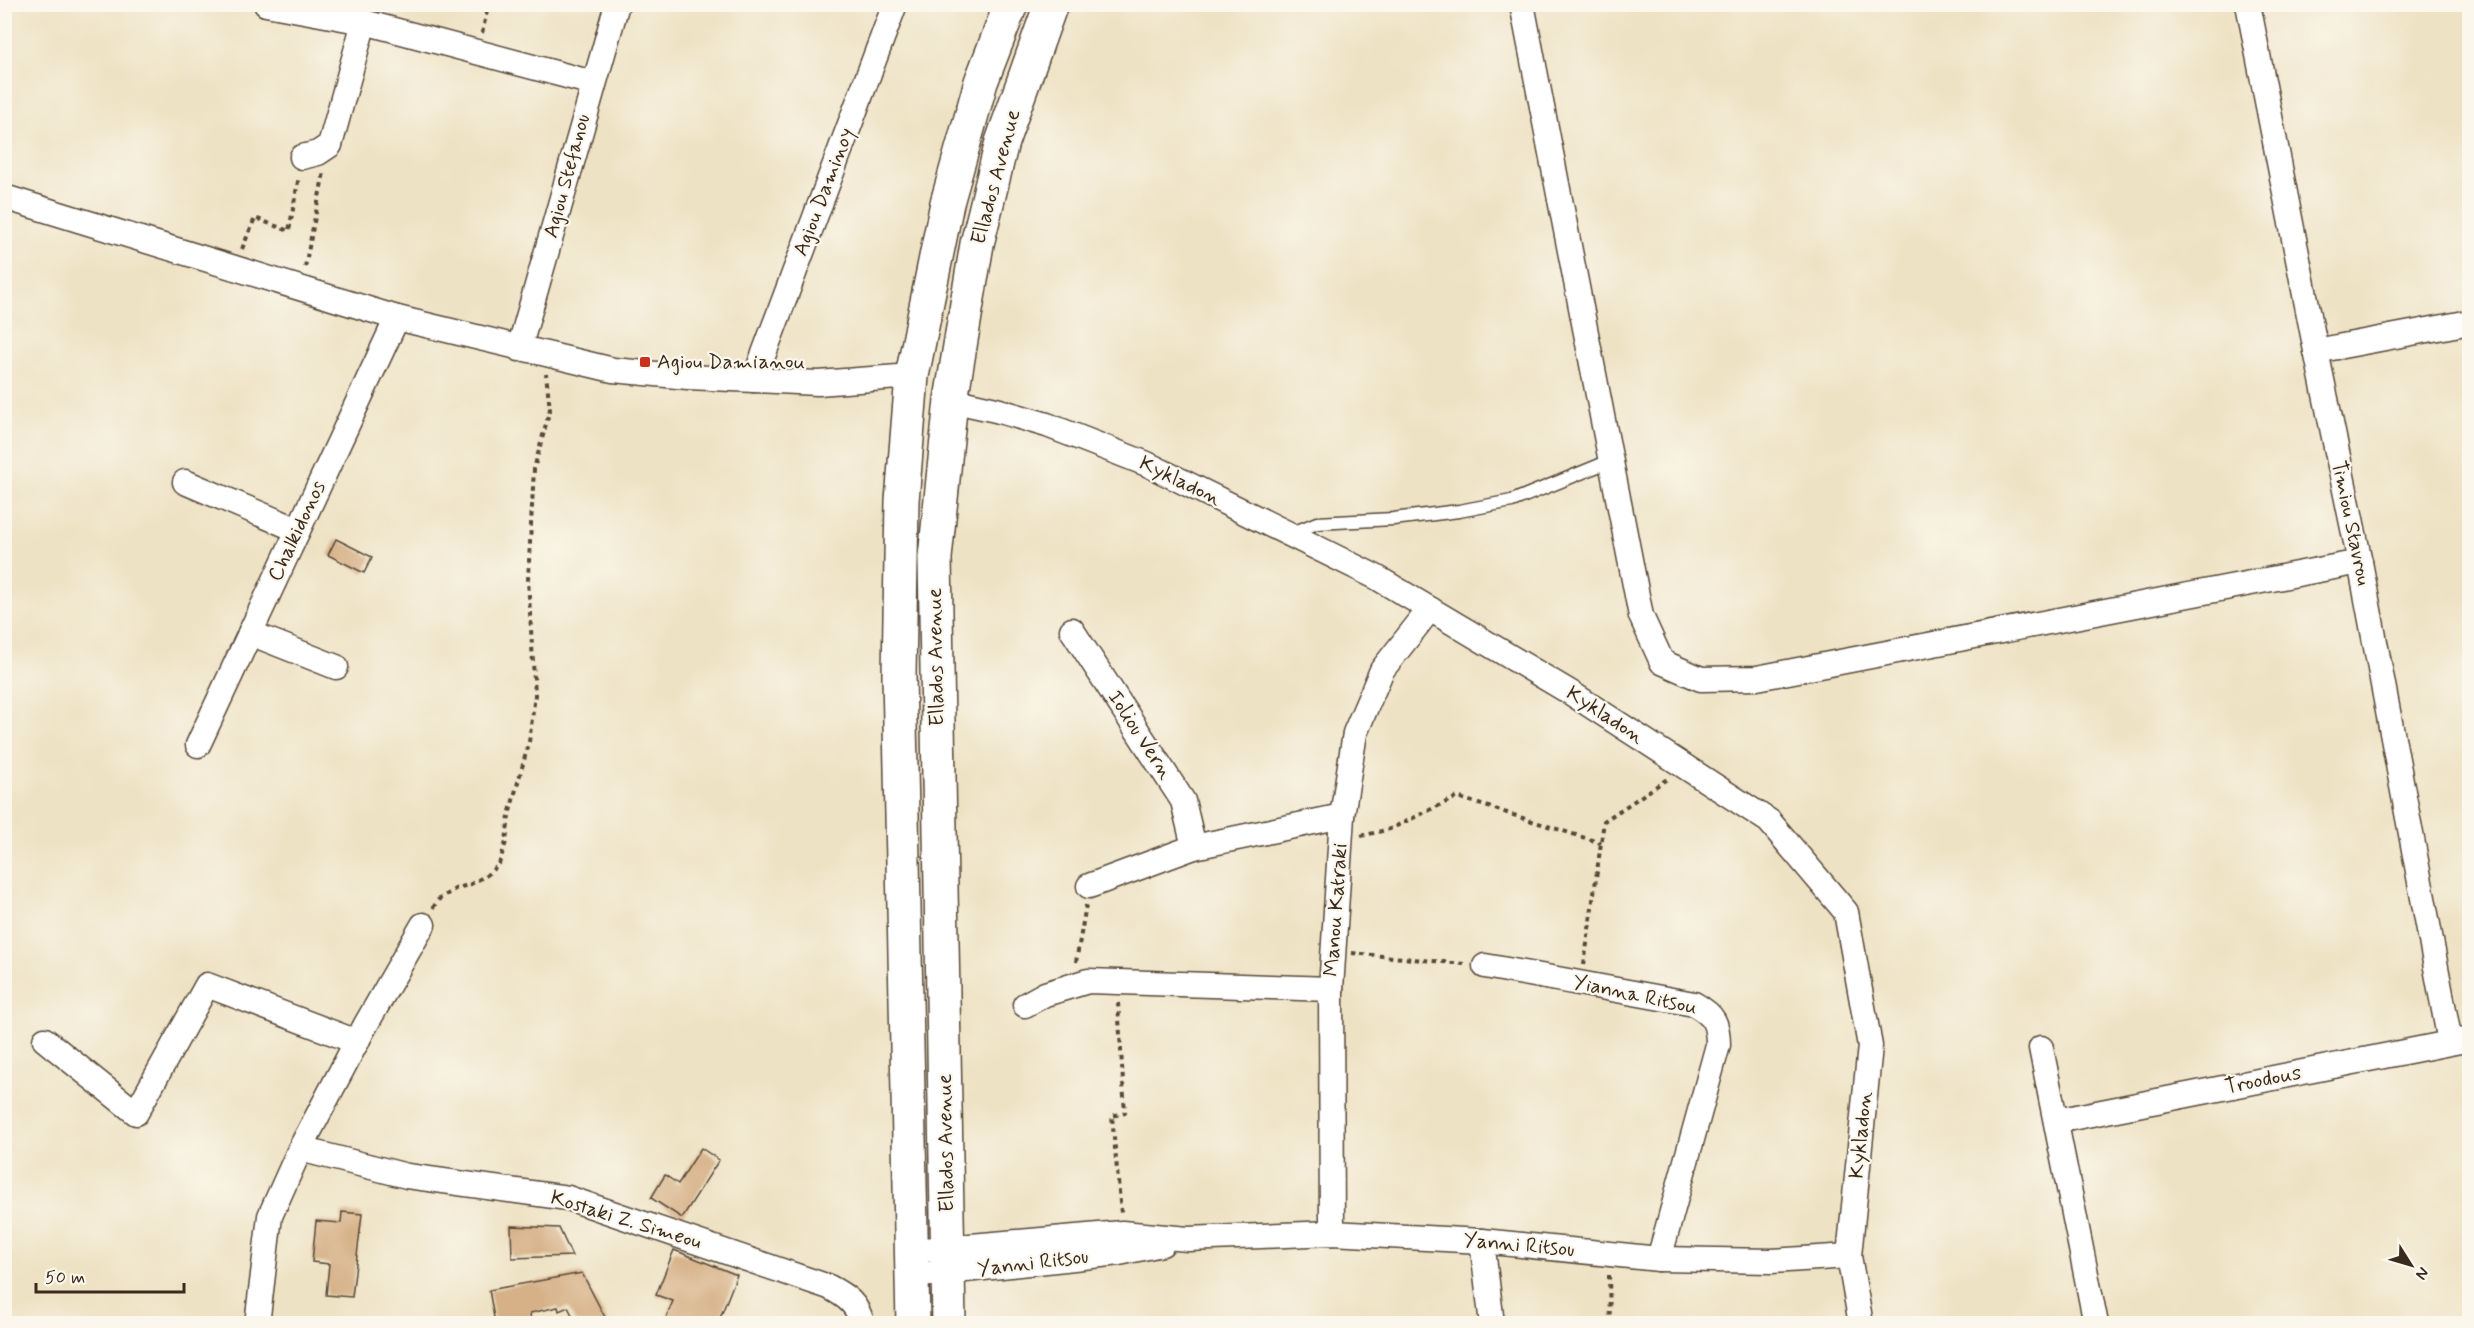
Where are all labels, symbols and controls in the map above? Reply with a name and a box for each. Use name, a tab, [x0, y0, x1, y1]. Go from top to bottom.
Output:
street label: Ellados Avenue	[965, 106, 1027, 248]
street label: Agiou Stefanou	[537, 111, 597, 241]
street label: Agiou Daminoy	[787, 124, 861, 260]
place label: Agiou Damianou	[657, 348, 805, 376]
marker: Agiou Damianou	[638, 355, 652, 369]
street label: Kykladon	[1135, 449, 1226, 513]
street label: Timiou Stavrou	[2324, 458, 2378, 588]
street label: Chalkidonos	[261, 476, 333, 586]
street label: Ellados Avenue	[921, 587, 951, 727]
street label: Kykladon	[1561, 679, 1650, 751]
street label: Ioliou Vern	[1101, 685, 1179, 785]
street label: Manou Katraki	[1317, 842, 1355, 978]
street label: Yianna Ritsou	[1570, 968, 1700, 1022]
street label: Troodous	[2222, 1059, 2304, 1101]
street label: Ellados Avenue	[931, 1073, 961, 1213]
street label: Kykladon	[1843, 1089, 1880, 1180]
street label: Kostaki Z. Simeou	[547, 1184, 705, 1256]
street label: Yanni Ritsou	[1462, 1226, 1576, 1264]
north arrow	[2381, 1235, 2441, 1295]
street label: Yanni Ritsou	[976, 1242, 1090, 1284]
scale bar	[36, 1256, 184, 1294]
text: N	[2410, 1263, 2433, 1284]
text: 50 m	[45, 1266, 85, 1290]

